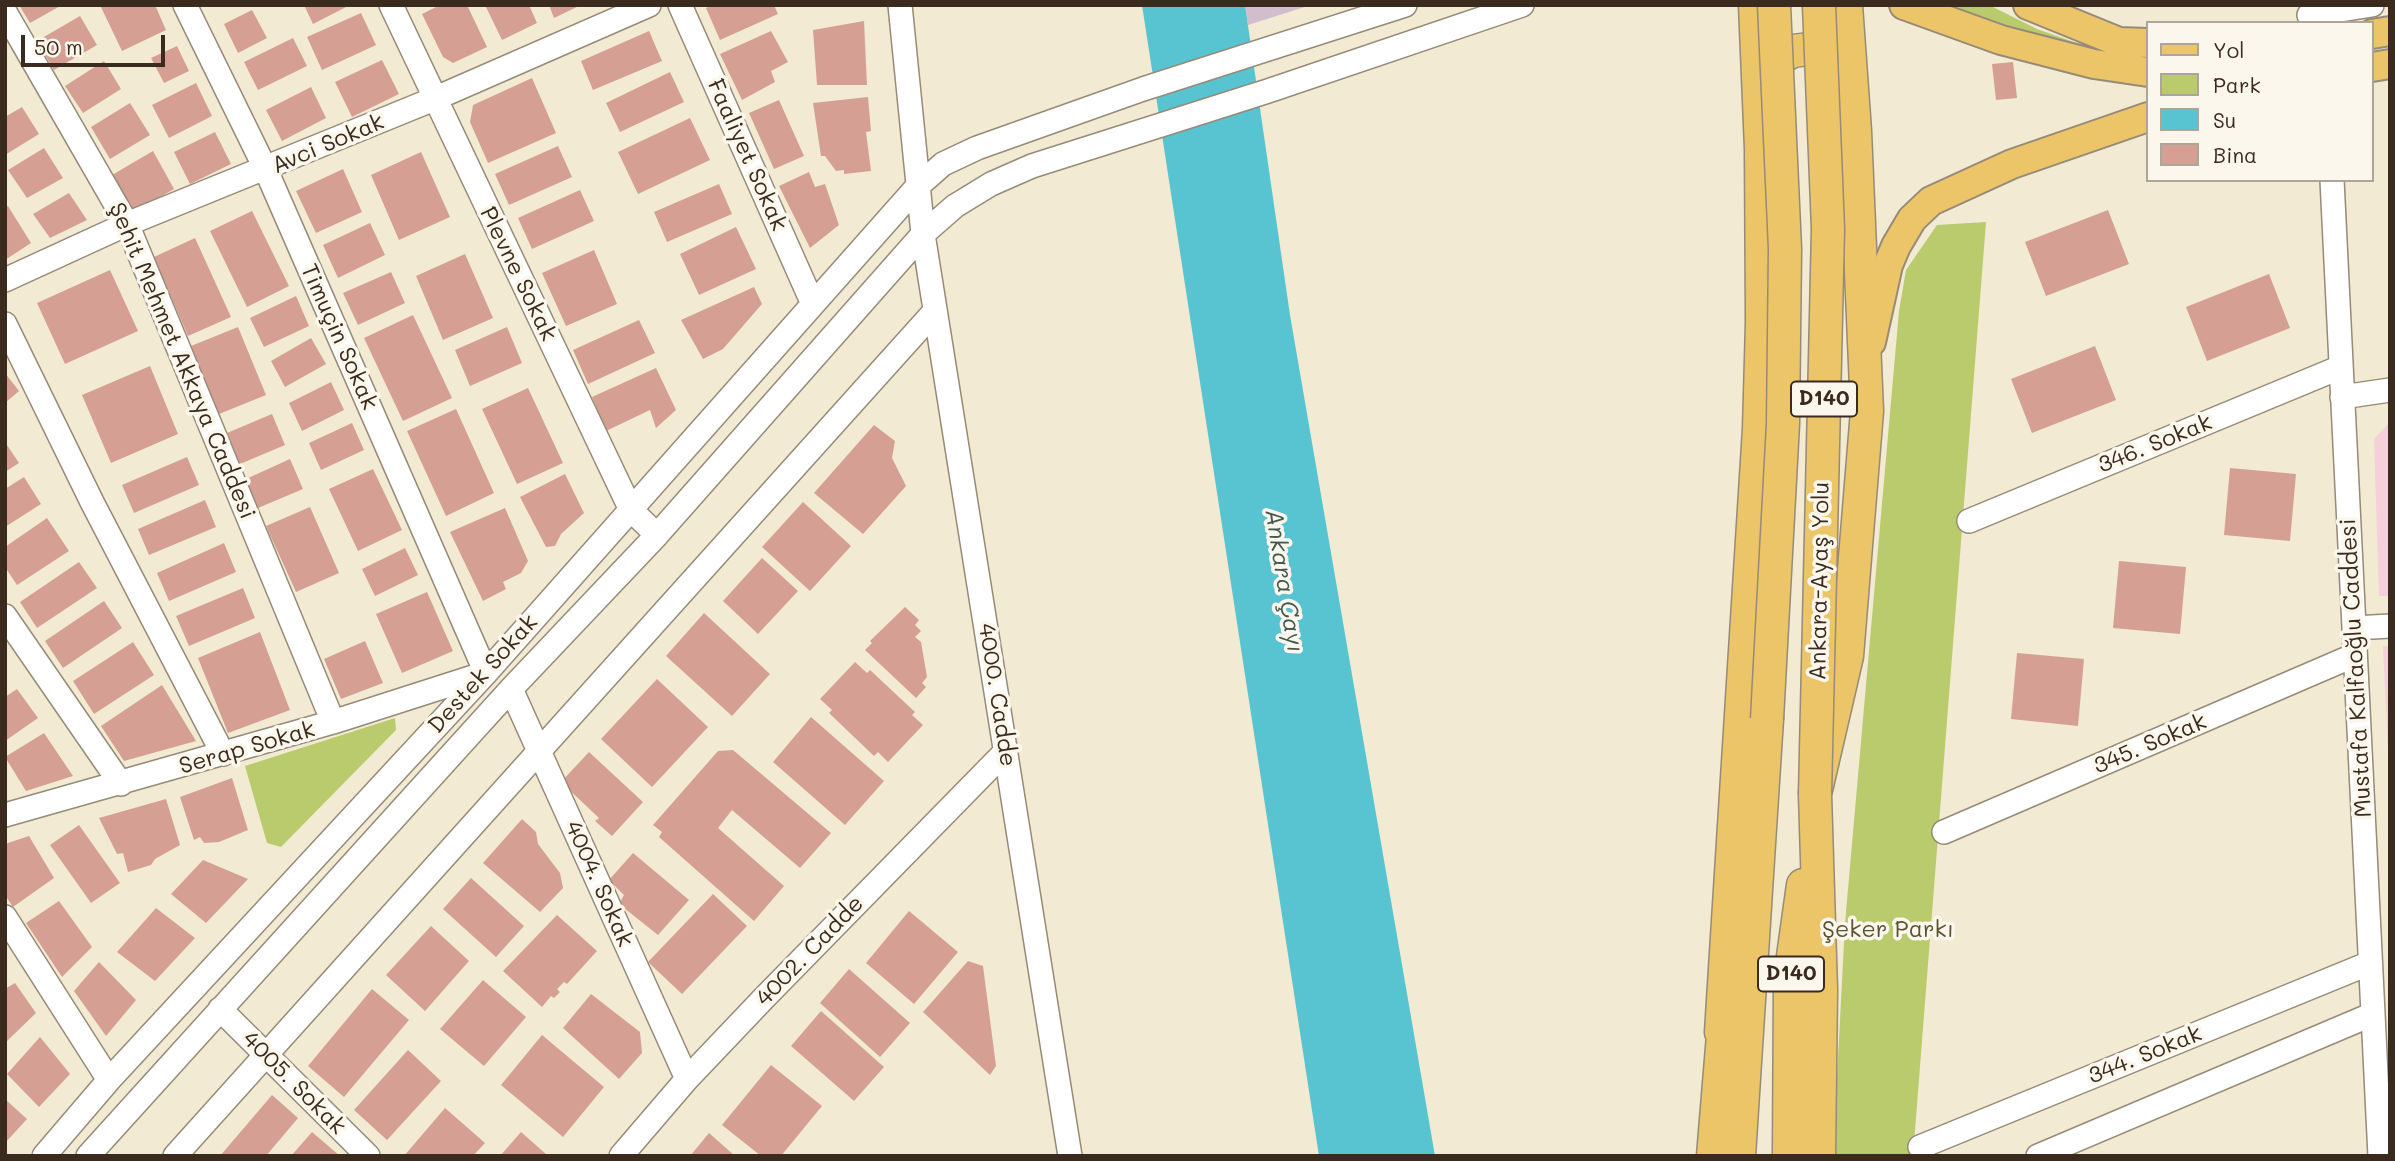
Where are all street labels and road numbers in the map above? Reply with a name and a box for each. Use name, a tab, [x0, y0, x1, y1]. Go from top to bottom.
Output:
street label: Faaliyet Sokak	[701, 75, 793, 235]
street label: Avci Sokak	[268, 108, 388, 180]
street label: Şehit Mehmet Akkaya Caddesi	[103, 199, 261, 523]
street label: Plevne Sokak	[474, 202, 562, 346]
street label: Timuçin Sokak	[295, 260, 383, 414]
road number: D140	[1791, 382, 1857, 416]
street label: 346. Sokak	[2094, 409, 2216, 479]
street label: Ankara-Ayaş Yolu	[1804, 481, 1836, 681]
street label: Mustafa Kalfaoğlu Caddesi	[2334, 518, 2378, 818]
street label: Destek Sokak	[422, 609, 544, 739]
street label: 4000. Cadde	[972, 622, 1022, 768]
street label: 345. Sokak	[2089, 708, 2211, 780]
street label: Serap Sokak	[176, 715, 318, 781]
street label: 4004. Sokak	[559, 817, 639, 951]
street label: 4002. Cadde	[750, 890, 870, 1012]
road number: D140	[1758, 956, 1824, 992]
street label: 344. Sokak	[2084, 1020, 2206, 1090]
street label: 4005. Sokak	[237, 1026, 351, 1140]

